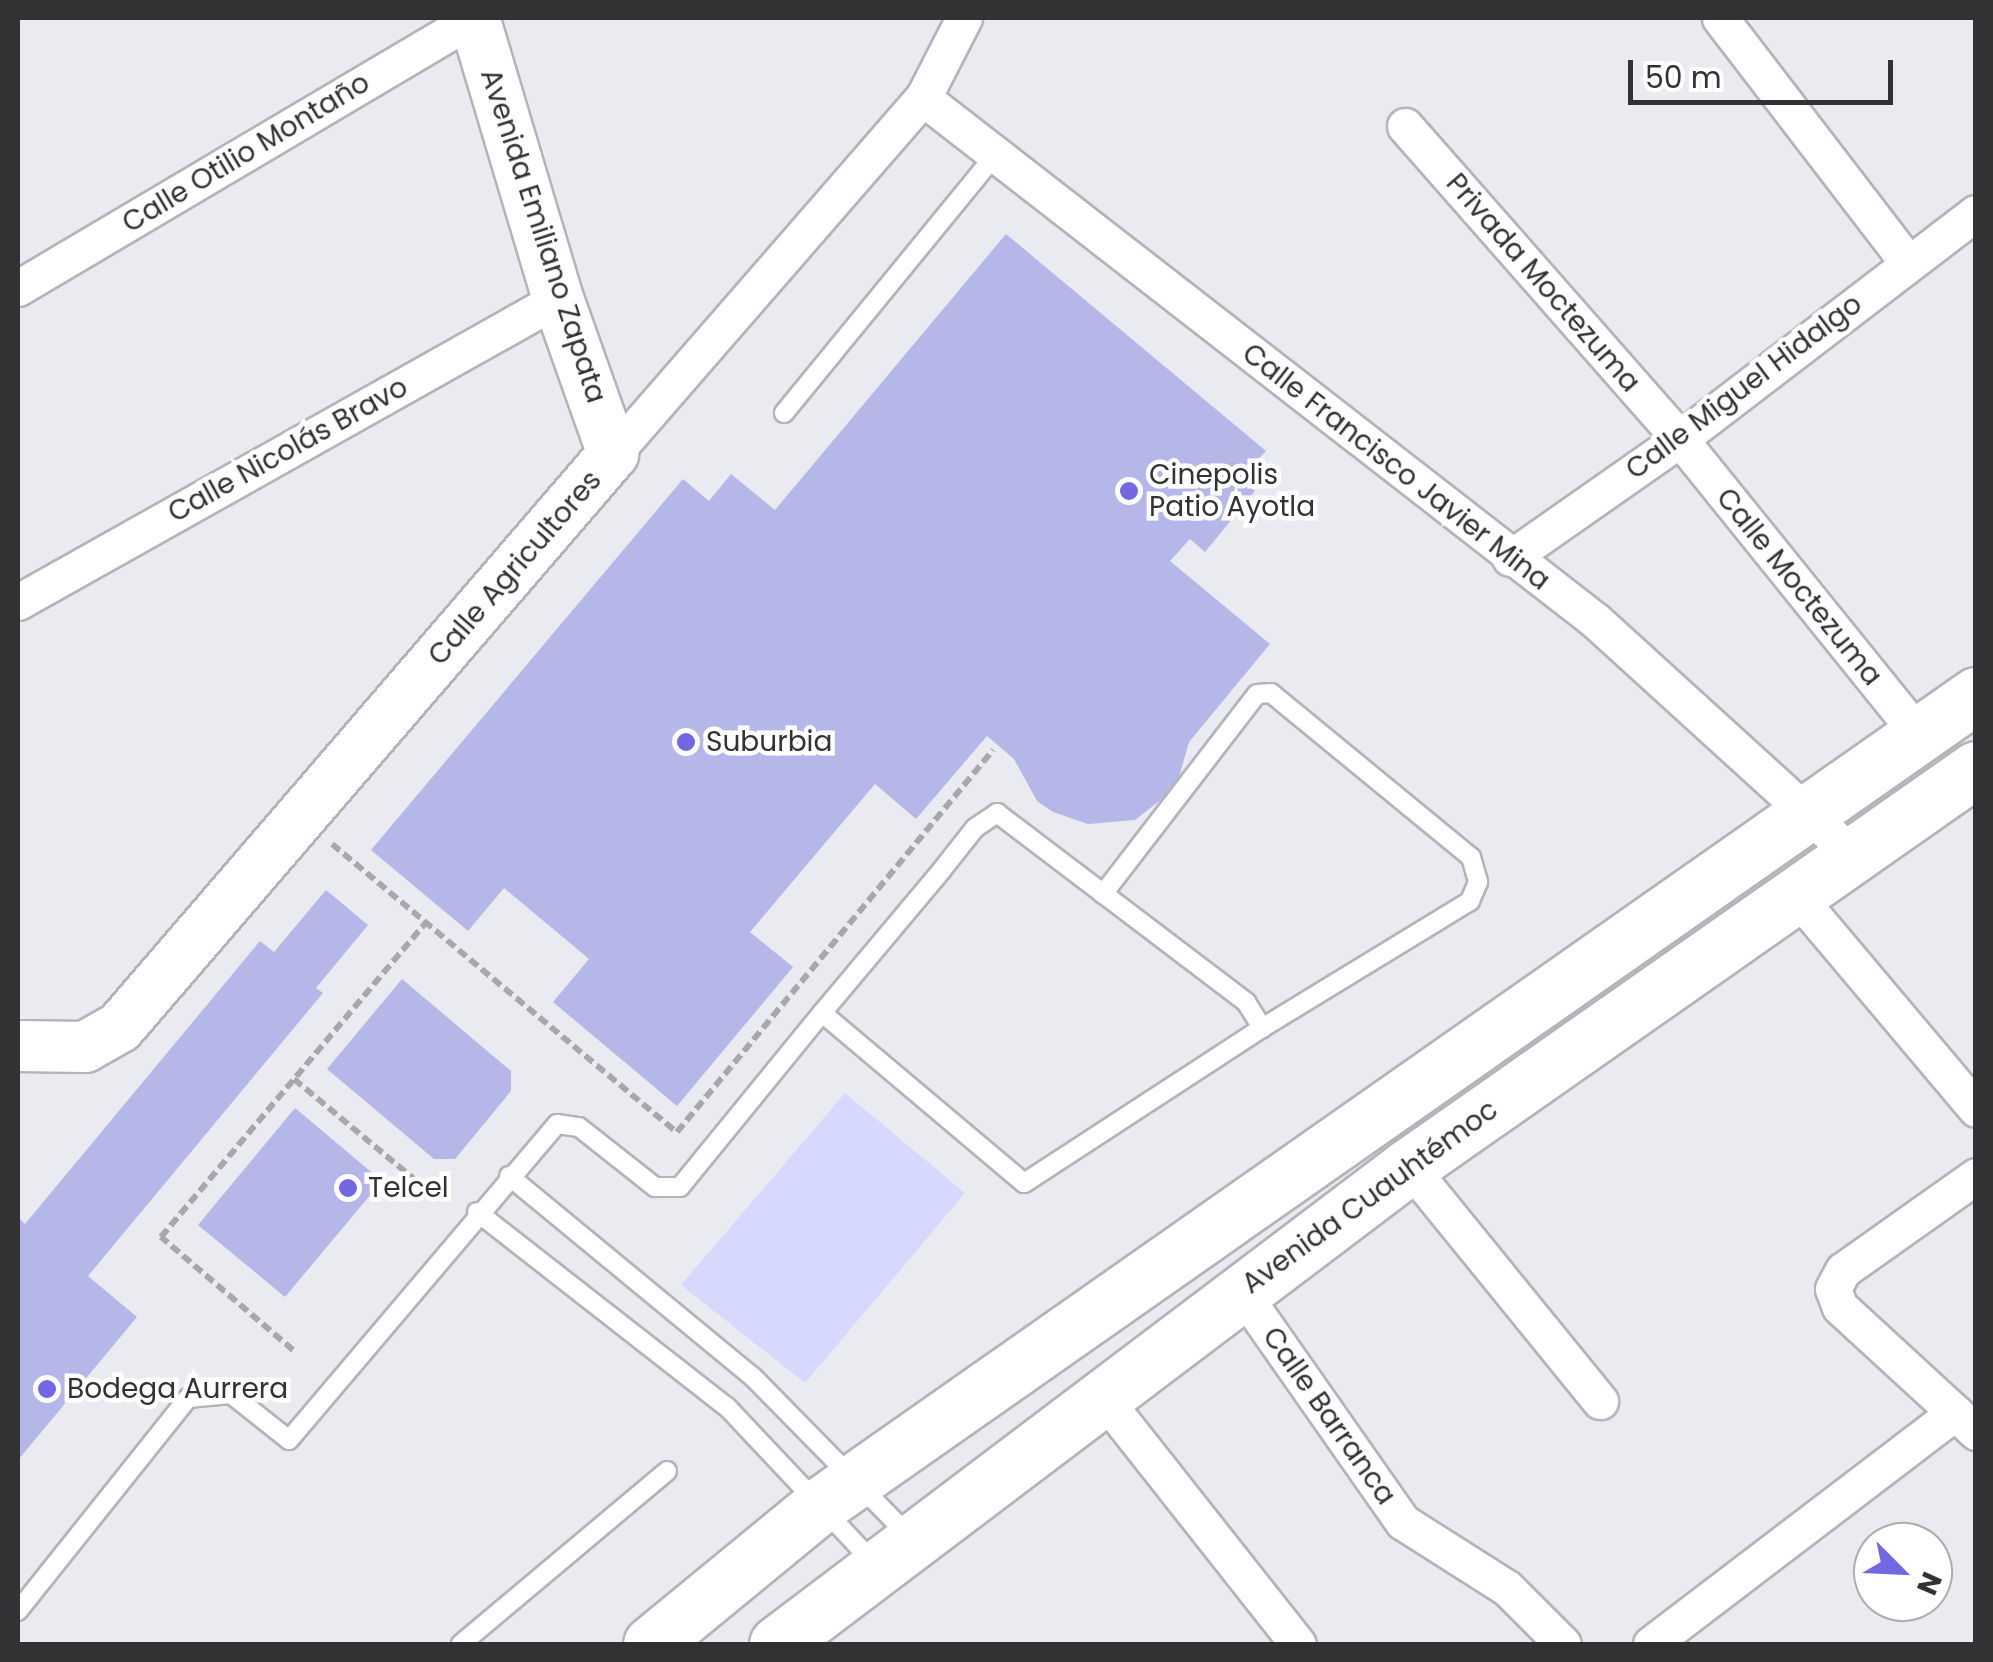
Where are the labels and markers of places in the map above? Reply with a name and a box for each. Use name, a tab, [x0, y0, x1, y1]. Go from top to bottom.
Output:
place label: Cinepolis Patio Ayotla	[1149, 458, 1315, 524]
marker: Cinepolis Patio Ayotla	[1118, 480, 1140, 502]
place label: Suburbia	[706, 725, 832, 759]
marker: Suburbia	[675, 731, 697, 753]
place label: Telcel	[368, 1171, 449, 1205]
marker: Telcel	[337, 1177, 359, 1199]
place label: Bodega Aurrera	[67, 1372, 288, 1406]
marker: Bodega Aurrera	[36, 1378, 58, 1400]

